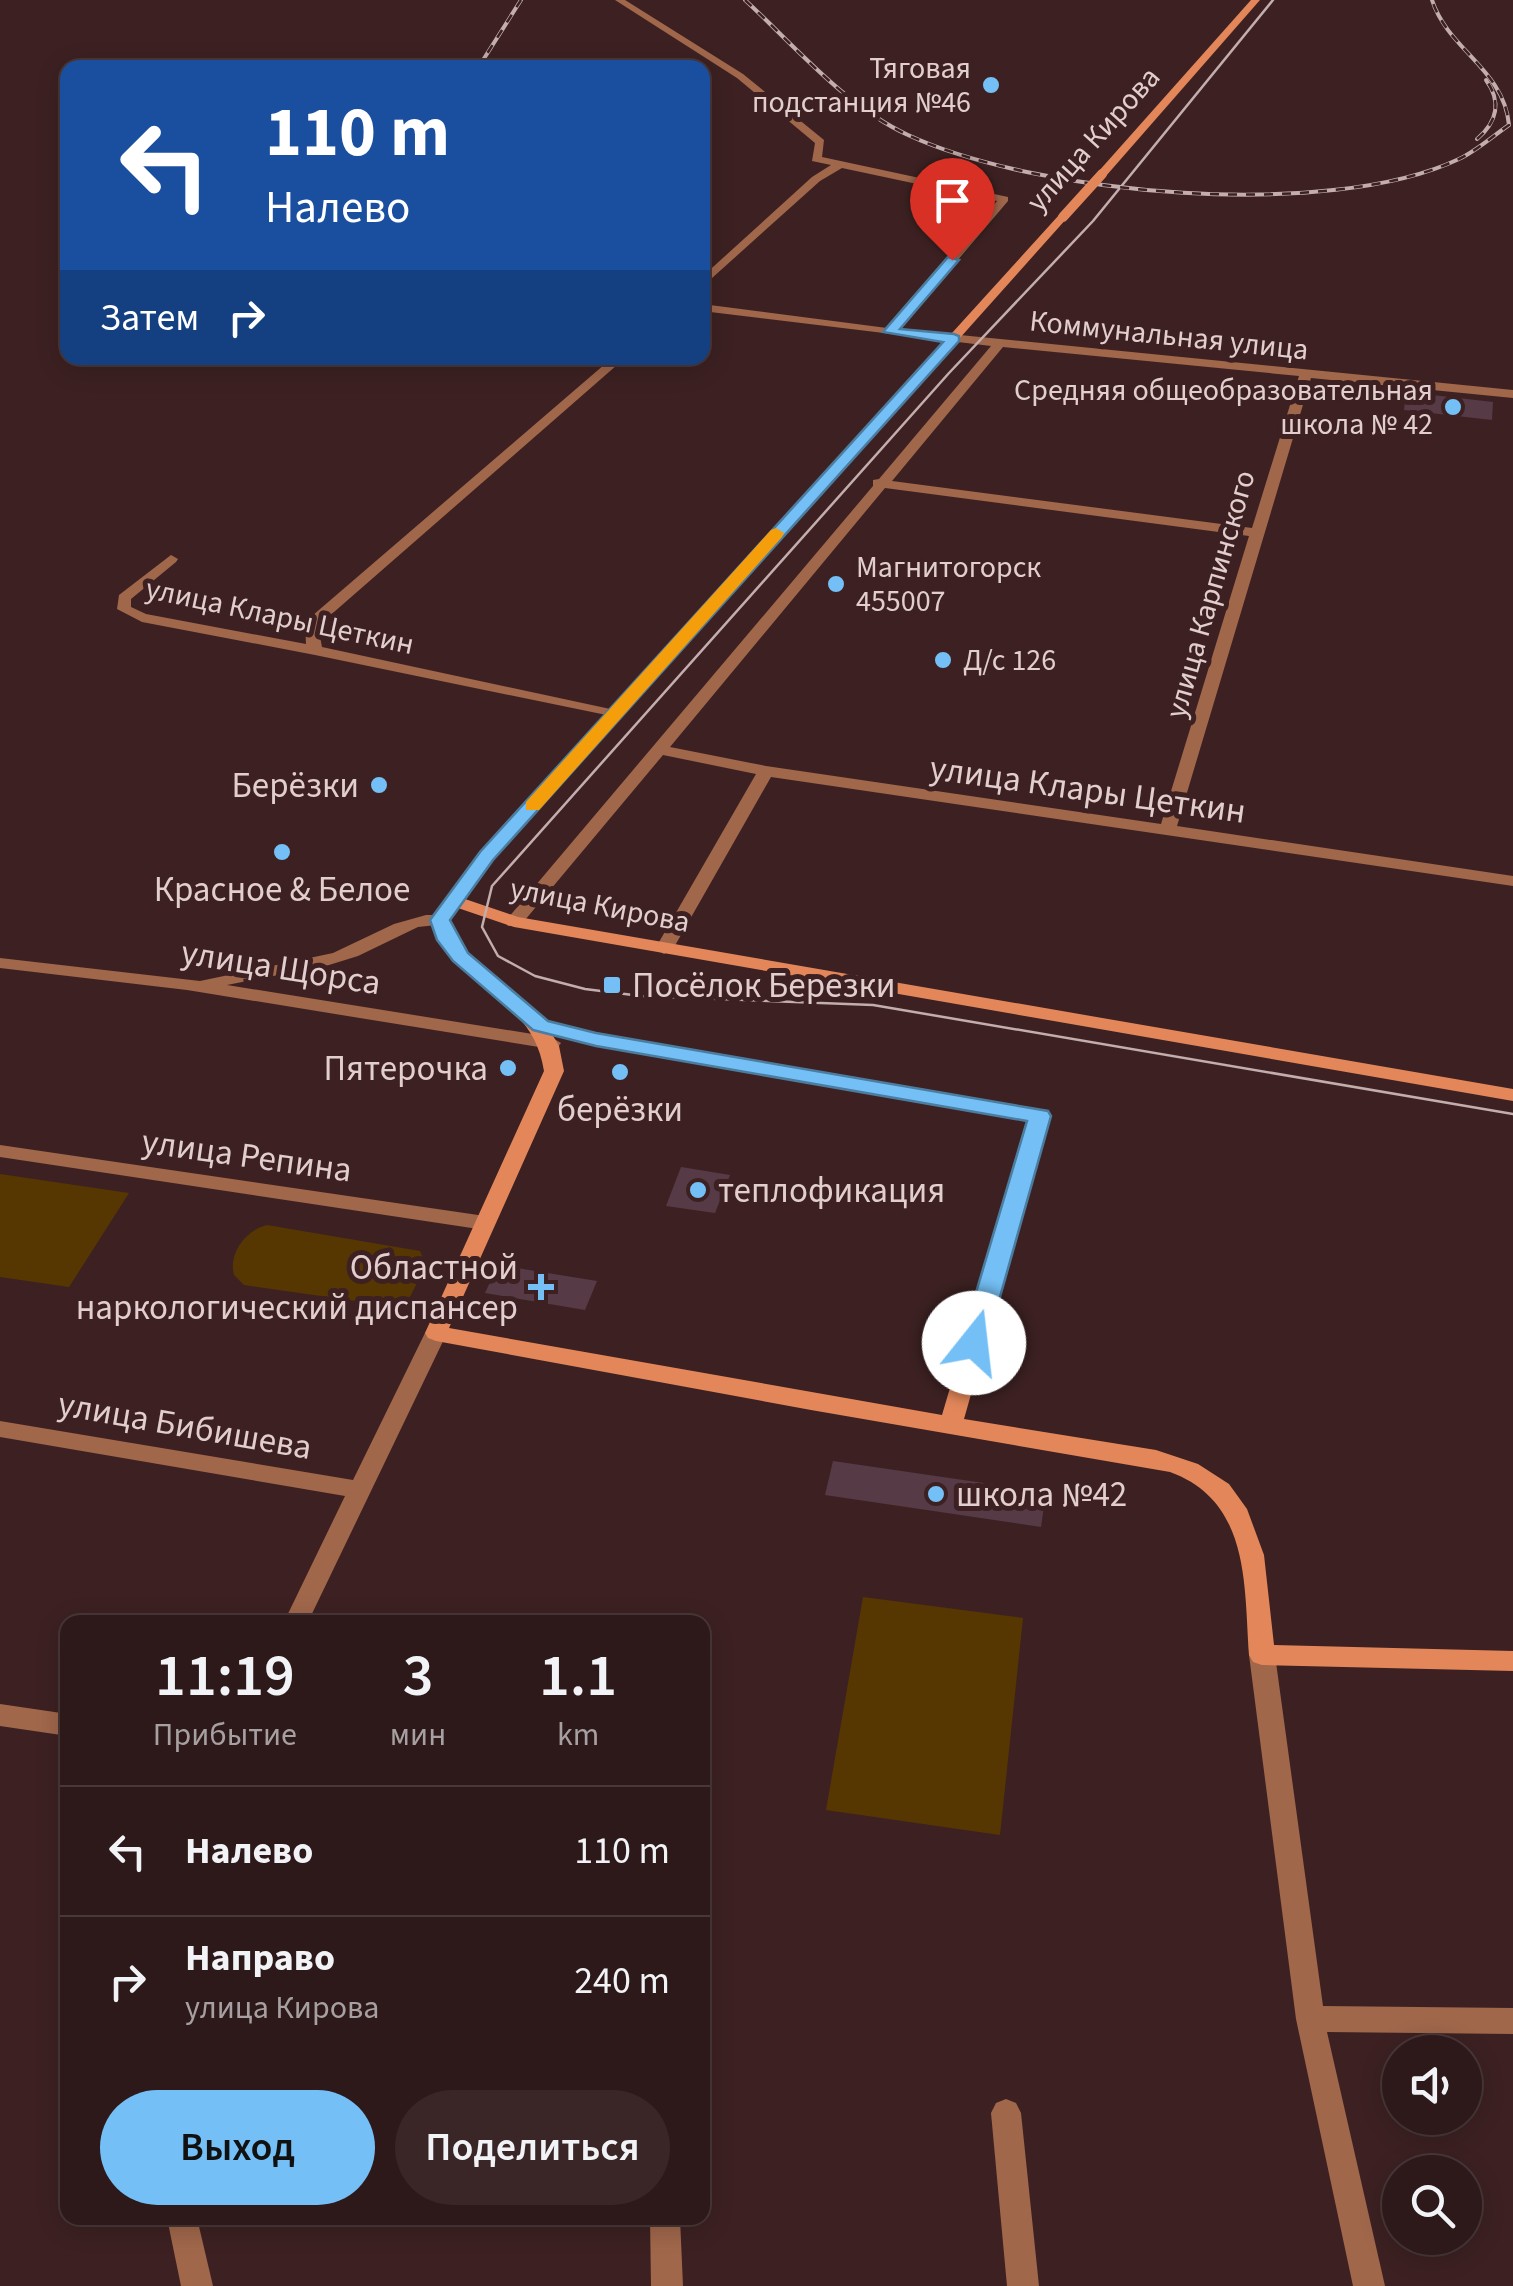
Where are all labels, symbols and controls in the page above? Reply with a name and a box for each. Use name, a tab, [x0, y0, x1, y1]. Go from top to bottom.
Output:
place label: Тяговая подстанция №46	[752, 47, 971, 124]
street label: улица Кирова	[1016, 57, 1170, 221]
marker: Тяговая подстанция №46	[980, 74, 1002, 96]
text: 110 m	[265, 83, 450, 183]
icon: left	[100, 100, 230, 230]
pin	[910, 158, 995, 261]
icon: arrive	[925, 173, 980, 228]
text: Налево	[265, 176, 411, 240]
icon: right	[219, 290, 274, 345]
text: Затем	[100, 291, 199, 345]
street label: Коммунальная улица	[1027, 299, 1310, 372]
place label: Средняя общеобразовательная школа № 42	[1014, 369, 1433, 446]
marker: Средняя общеобразовательная школа № 42	[1442, 396, 1464, 418]
street label: улица Карпинского	[1155, 465, 1266, 723]
place label: Магнитогорск 455007	[856, 546, 1041, 623]
street label: улица Клары Цеткин	[142, 567, 418, 666]
marker: Магнитогорск 455007	[825, 573, 847, 595]
place label: Д/с 126	[963, 639, 1056, 682]
marker: Д/с 126	[932, 649, 954, 671]
street label: улица Клары Цеткин	[927, 743, 1249, 837]
place label: Берёзки	[231, 761, 359, 811]
marker: Берёзки	[368, 774, 390, 796]
marker: Красное & Белое	[271, 841, 293, 863]
place label: Красное & Белое	[154, 865, 410, 915]
street label: улица Кирова	[506, 867, 693, 944]
street label: улица Щорса	[177, 928, 384, 1008]
place label: Посёлок Березки	[632, 961, 896, 1011]
marker: Посёлок Березки	[601, 974, 623, 996]
place label: Пятерочка	[323, 1044, 488, 1094]
marker: Пятерочка	[497, 1057, 519, 1079]
marker: берёзки	[609, 1061, 631, 1083]
place label: берёзки	[557, 1085, 683, 1135]
street label: улица Репина	[139, 1117, 355, 1195]
place label: теплофикация	[718, 1166, 945, 1216]
marker: теплофикация	[687, 1179, 709, 1201]
place label: Областной наркологический диспансер	[76, 1243, 518, 1333]
marker: Областной наркологический диспансер	[528, 1274, 554, 1300]
position arrow	[922, 1291, 1026, 1395]
street label: улица Бибишева	[54, 1379, 316, 1473]
place label: школа №42	[956, 1470, 1127, 1520]
marker: школа №42	[925, 1483, 947, 1505]
text: 11:19	[155, 1634, 295, 1719]
text: 3	[403, 1634, 433, 1719]
text: 1.1	[539, 1634, 617, 1719]
text: Прибытие	[153, 1712, 297, 1758]
text: мин	[390, 1712, 446, 1758]
text: km	[557, 1712, 599, 1758]
icon: left	[100, 1824, 155, 1879]
text: Налево	[185, 1824, 313, 1878]
text: 110 m	[574, 1824, 670, 1878]
text: Направо	[185, 1931, 335, 1985]
icon: right	[100, 1954, 155, 2009]
text: 240 m	[574, 1954, 670, 2008]
text: улица Кирова	[185, 1985, 379, 2031]
map controls	[1382, 2035, 1482, 2255]
button: sound	[1382, 2035, 1482, 2135]
button: Выход	[100, 2090, 375, 2205]
button: Поделиться	[395, 2090, 670, 2205]
button: search	[1382, 2155, 1482, 2255]

